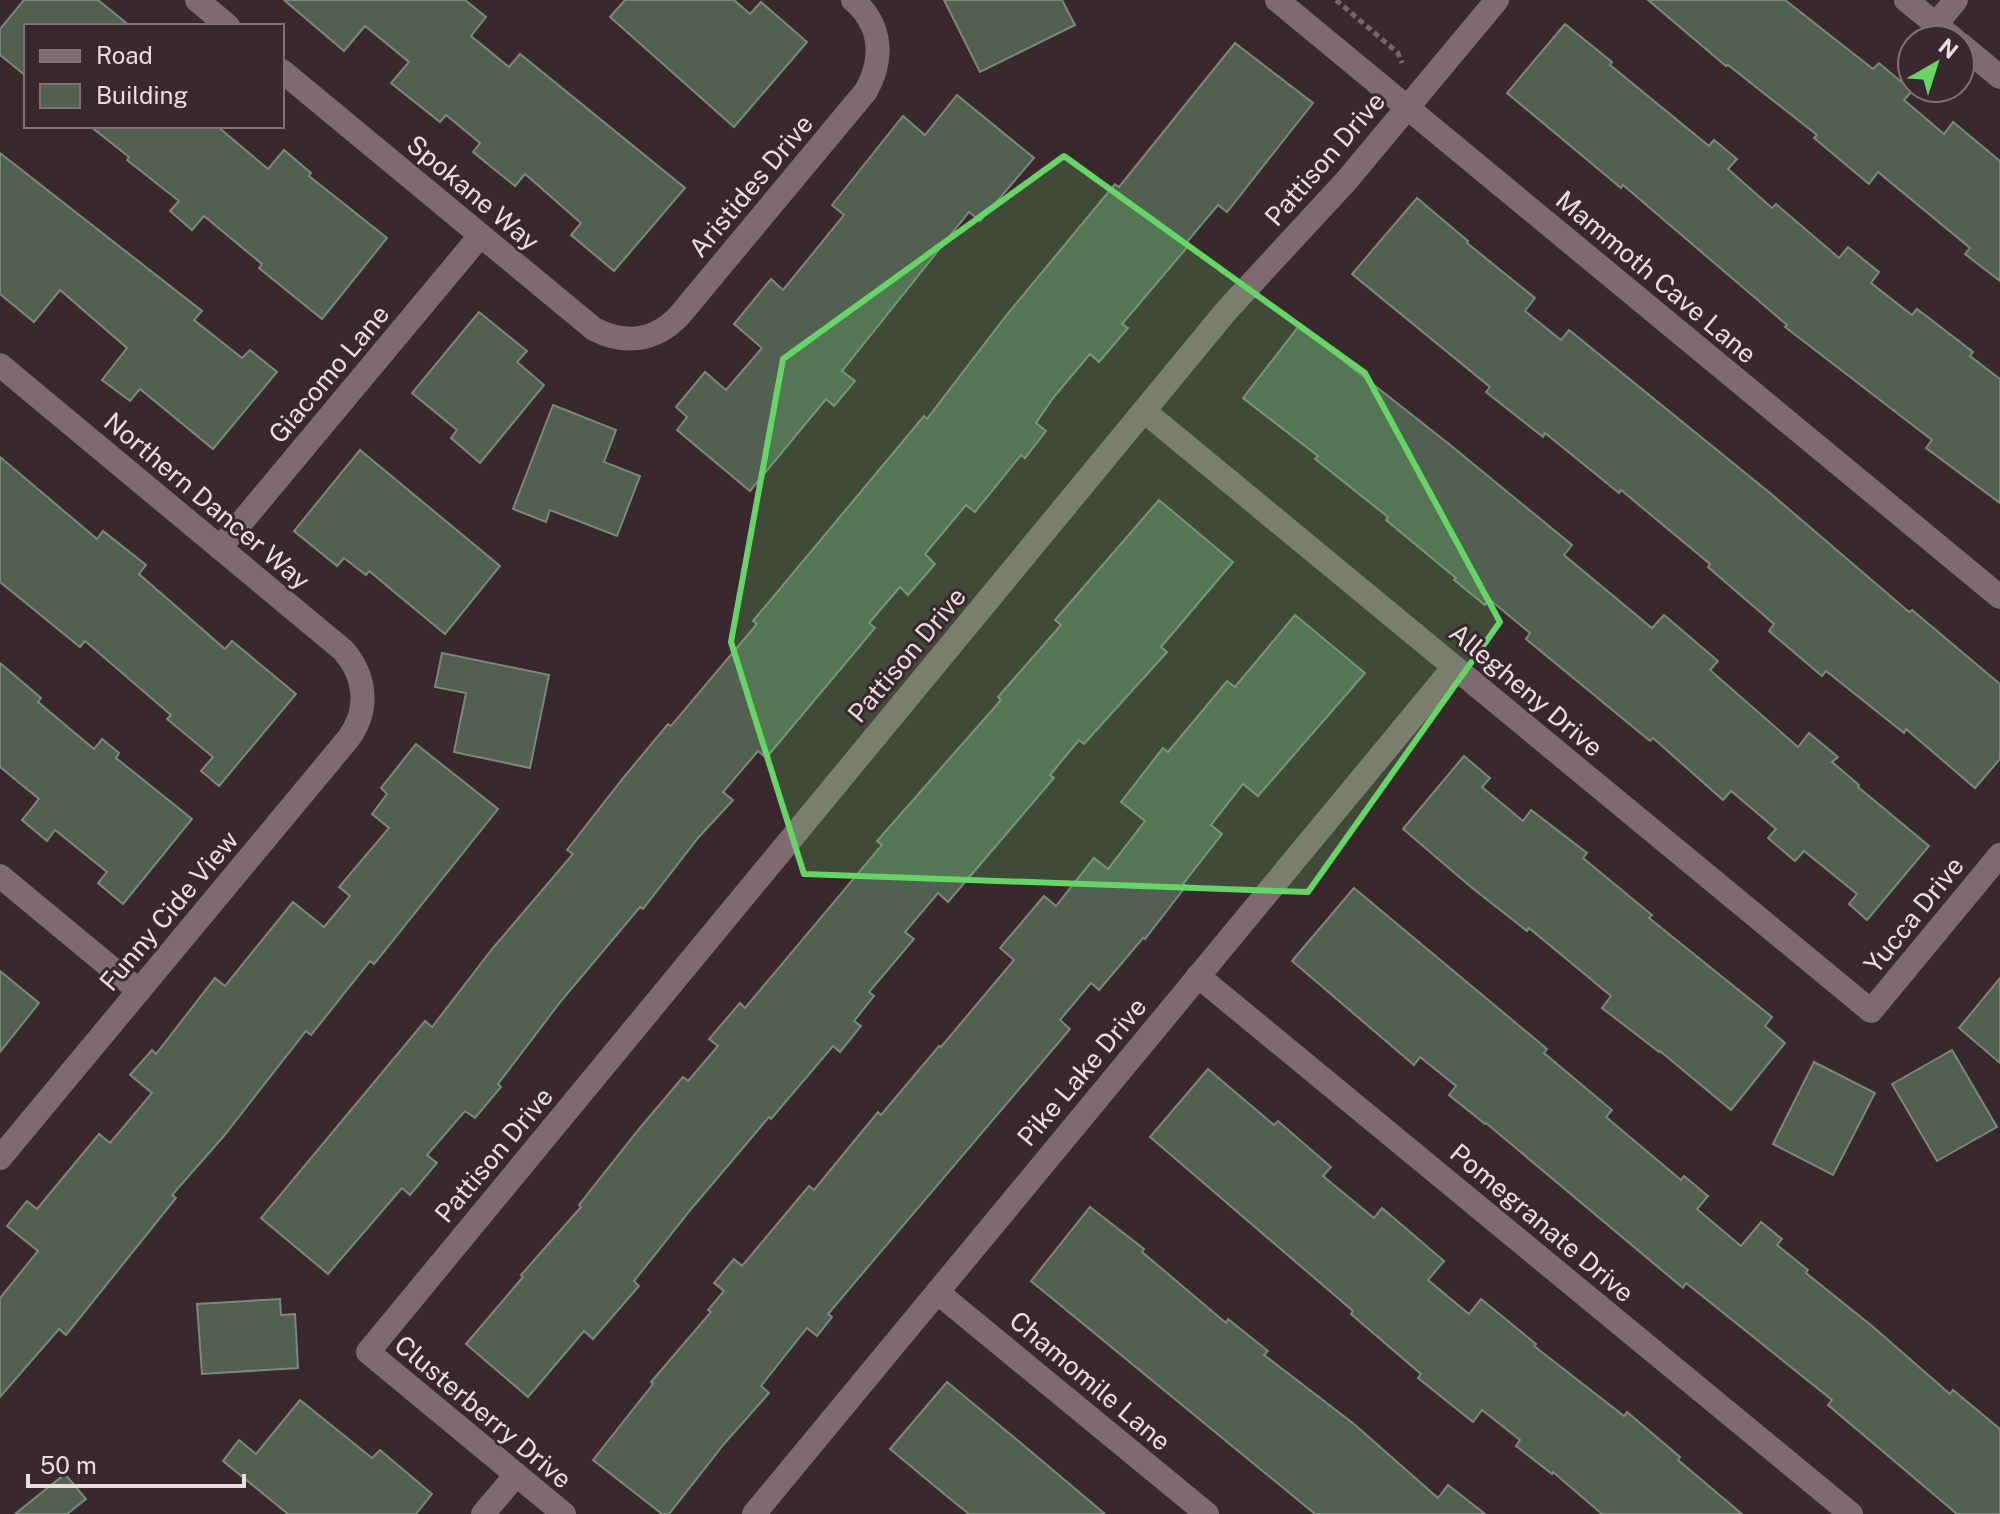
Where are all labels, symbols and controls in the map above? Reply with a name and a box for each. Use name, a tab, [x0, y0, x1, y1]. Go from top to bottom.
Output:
legend	[24, 24, 284, 128]
north arrow	[1896, 24, 1976, 104]
text: N	[1934, 33, 1963, 64]
text: Road	[96, 41, 153, 69]
text: Building	[96, 81, 188, 109]
street label: Pattison Drive	[1258, 86, 1391, 232]
street label: Aristides Drive	[682, 108, 819, 263]
street label: Spokane Way	[401, 128, 546, 257]
street label: Mammoth Cave Lane	[1550, 184, 1763, 369]
street label: Giacomo Lane	[262, 298, 395, 449]
street label: Northern Dancer Way	[98, 406, 316, 596]
street label: Pattison Drive	[841, 581, 972, 729]
street label: Allegheny Drive	[1443, 616, 1609, 763]
street label: Funny Cide View	[93, 824, 244, 997]
street label: Yucca Drive	[1857, 850, 1970, 979]
street label: Pike Lake Drive	[1011, 991, 1153, 1152]
street label: Pattison Drive	[428, 1081, 559, 1229]
street label: Pomegranate Drive	[1444, 1137, 1640, 1308]
street label: Chamomile Lane	[1004, 1304, 1177, 1457]
street label: Clusterberry Drive	[389, 1329, 578, 1495]
scale bar	[28, 1438, 244, 1488]
text: 50 m	[40, 1451, 97, 1479]

